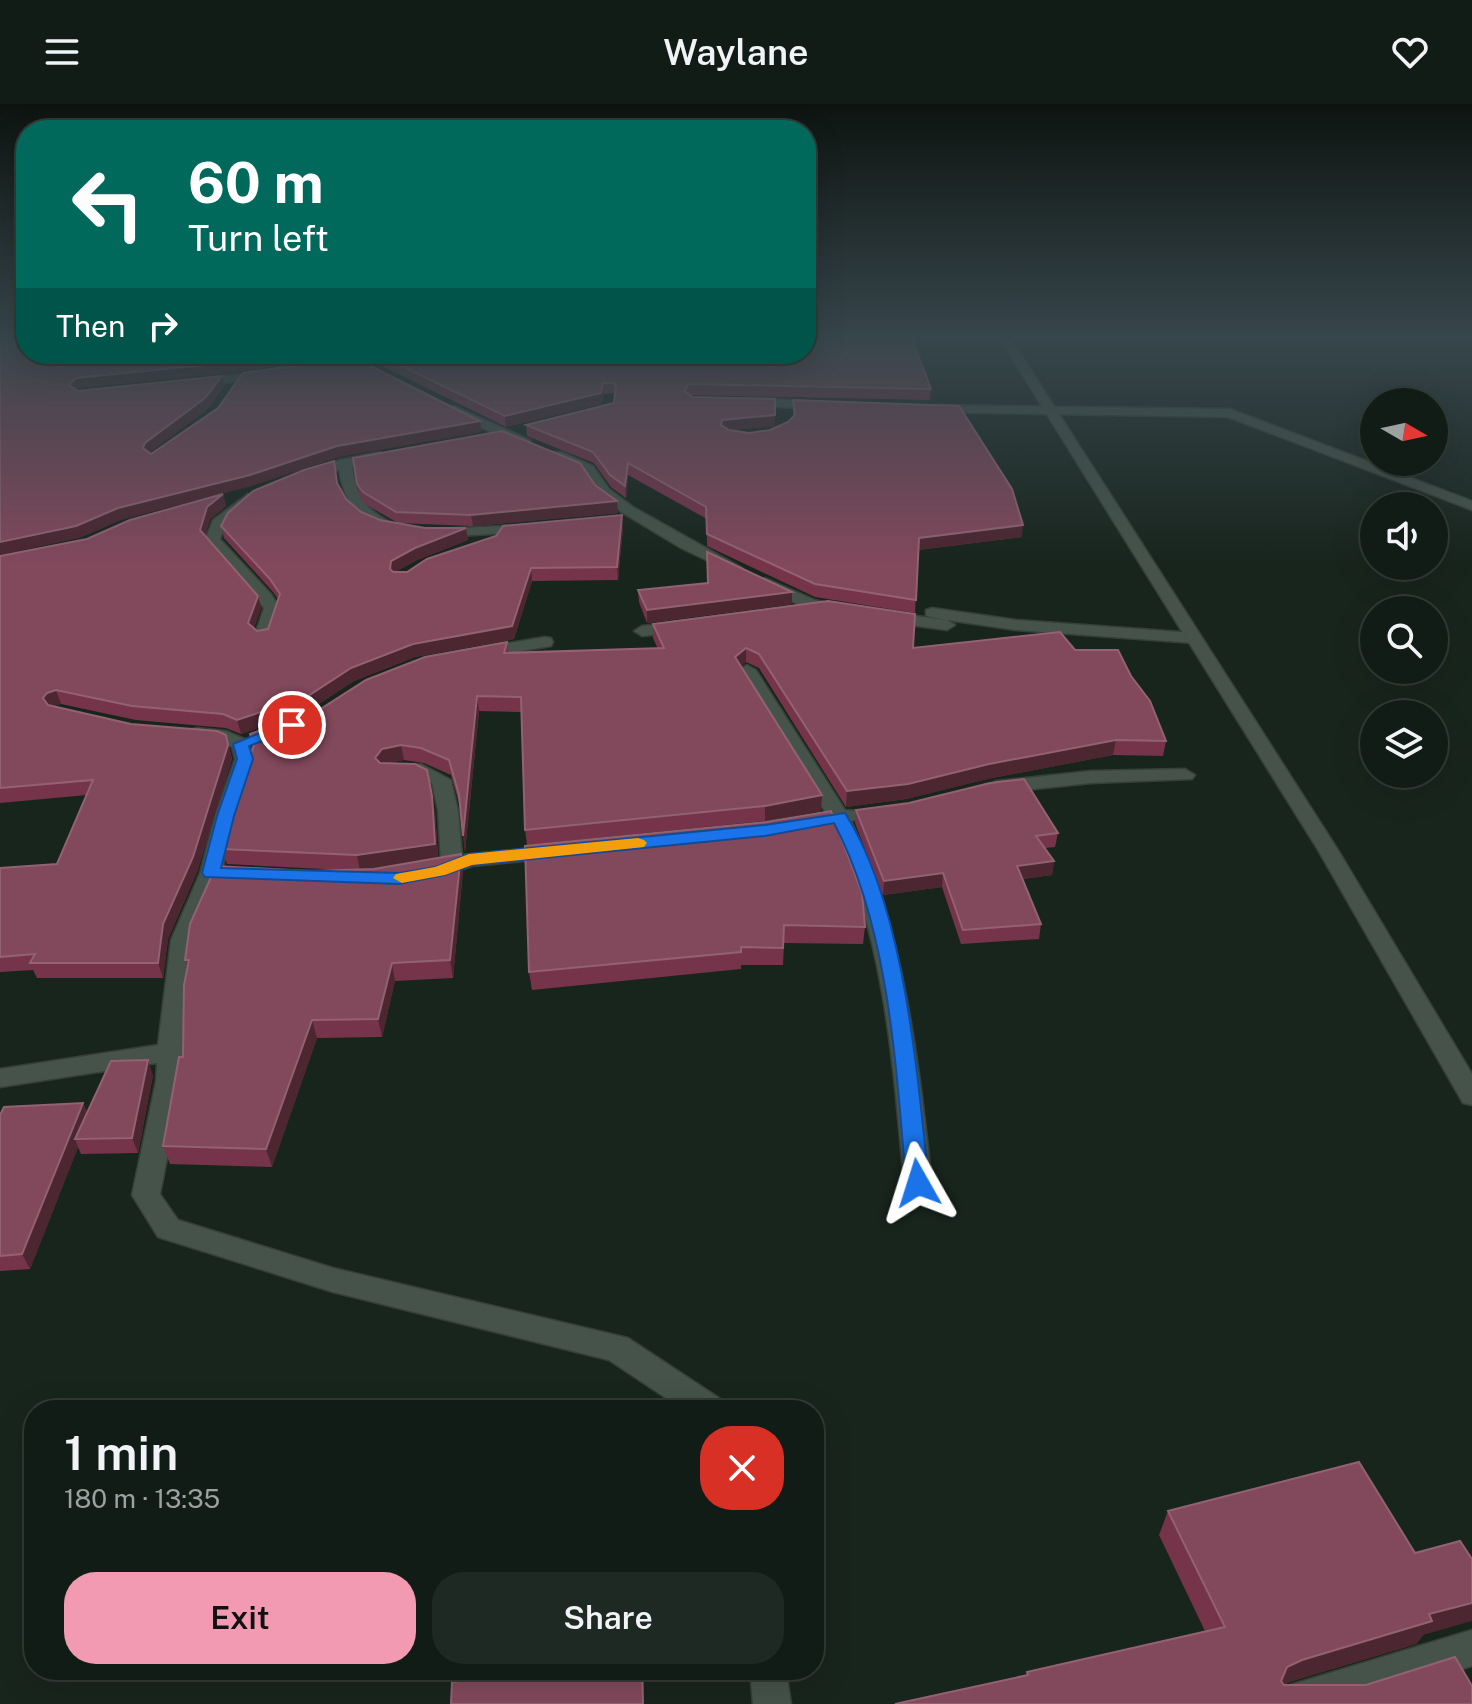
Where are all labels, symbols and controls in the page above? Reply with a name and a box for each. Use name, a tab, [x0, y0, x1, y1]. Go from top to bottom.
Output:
icon: menu	[40, 30, 84, 74]
icon: heart	[1388, 30, 1432, 74]
text: Waylane	[663, 31, 809, 73]
text: 60 m	[188, 150, 324, 216]
icon: left	[56, 152, 160, 256]
text: Turn left	[188, 217, 329, 259]
icon: right	[141, 304, 185, 348]
text: Then	[56, 308, 125, 344]
north arrow	[1360, 388, 1448, 476]
map controls	[1360, 388, 1448, 788]
button: sound	[1360, 492, 1448, 580]
button: search	[1360, 596, 1448, 684]
pin	[258, 691, 326, 759]
button: layers	[1360, 700, 1448, 788]
icon: arrive	[270, 703, 314, 747]
position arrow	[876, 1141, 960, 1225]
text: 1 min	[64, 1424, 178, 1481]
button: close	[700, 1426, 784, 1510]
text: 180 m · 13:35	[64, 1483, 220, 1514]
button: Exit	[64, 1572, 416, 1664]
button: Share	[432, 1572, 784, 1664]

